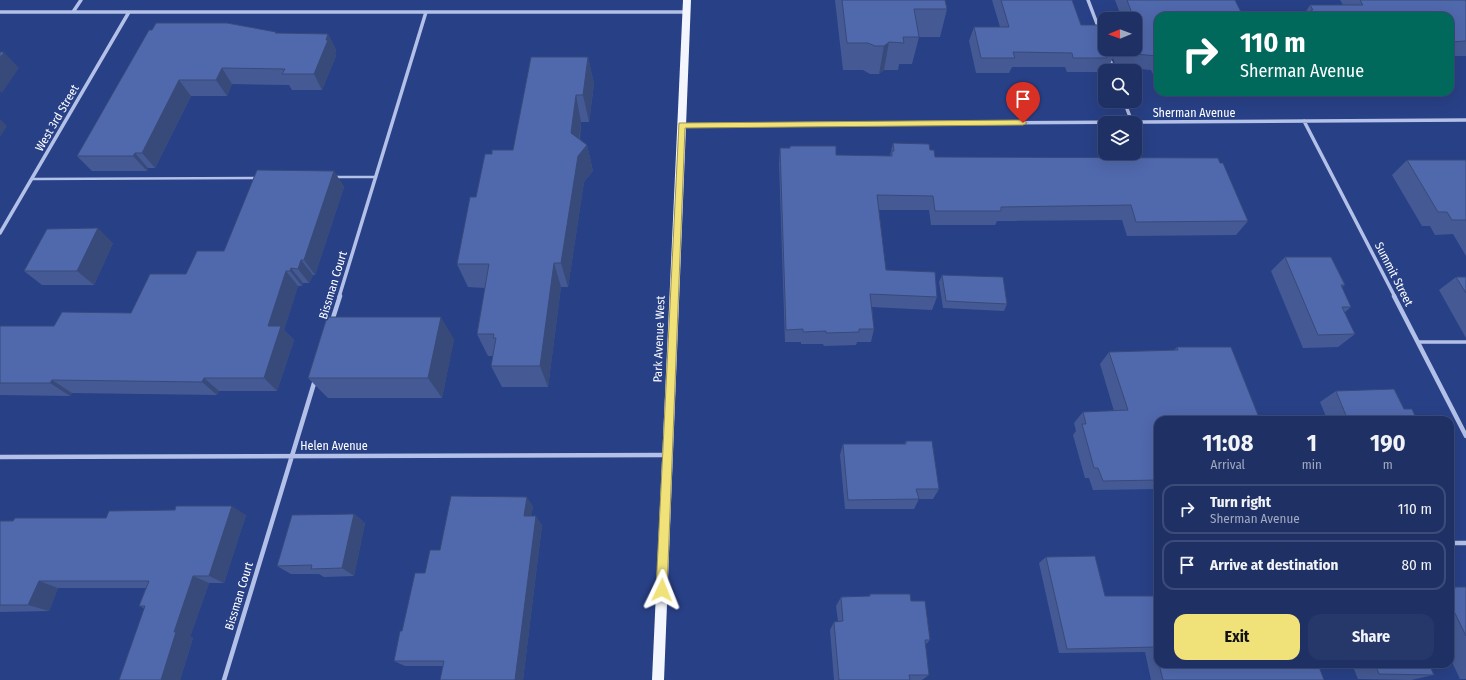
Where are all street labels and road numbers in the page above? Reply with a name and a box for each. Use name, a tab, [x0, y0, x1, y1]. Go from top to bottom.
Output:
street label: West 3rd Street	[32, 82, 82, 154]
street label: Sherman Avenue	[1153, 106, 1235, 120]
street label: Summit Street	[1372, 240, 1416, 308]
street label: Bissman Court	[316, 249, 350, 321]
street label: Park Avenue West	[650, 295, 668, 383]
street label: Helen Avenue	[300, 439, 368, 453]
street label: Bissman Court	[222, 560, 256, 632]

